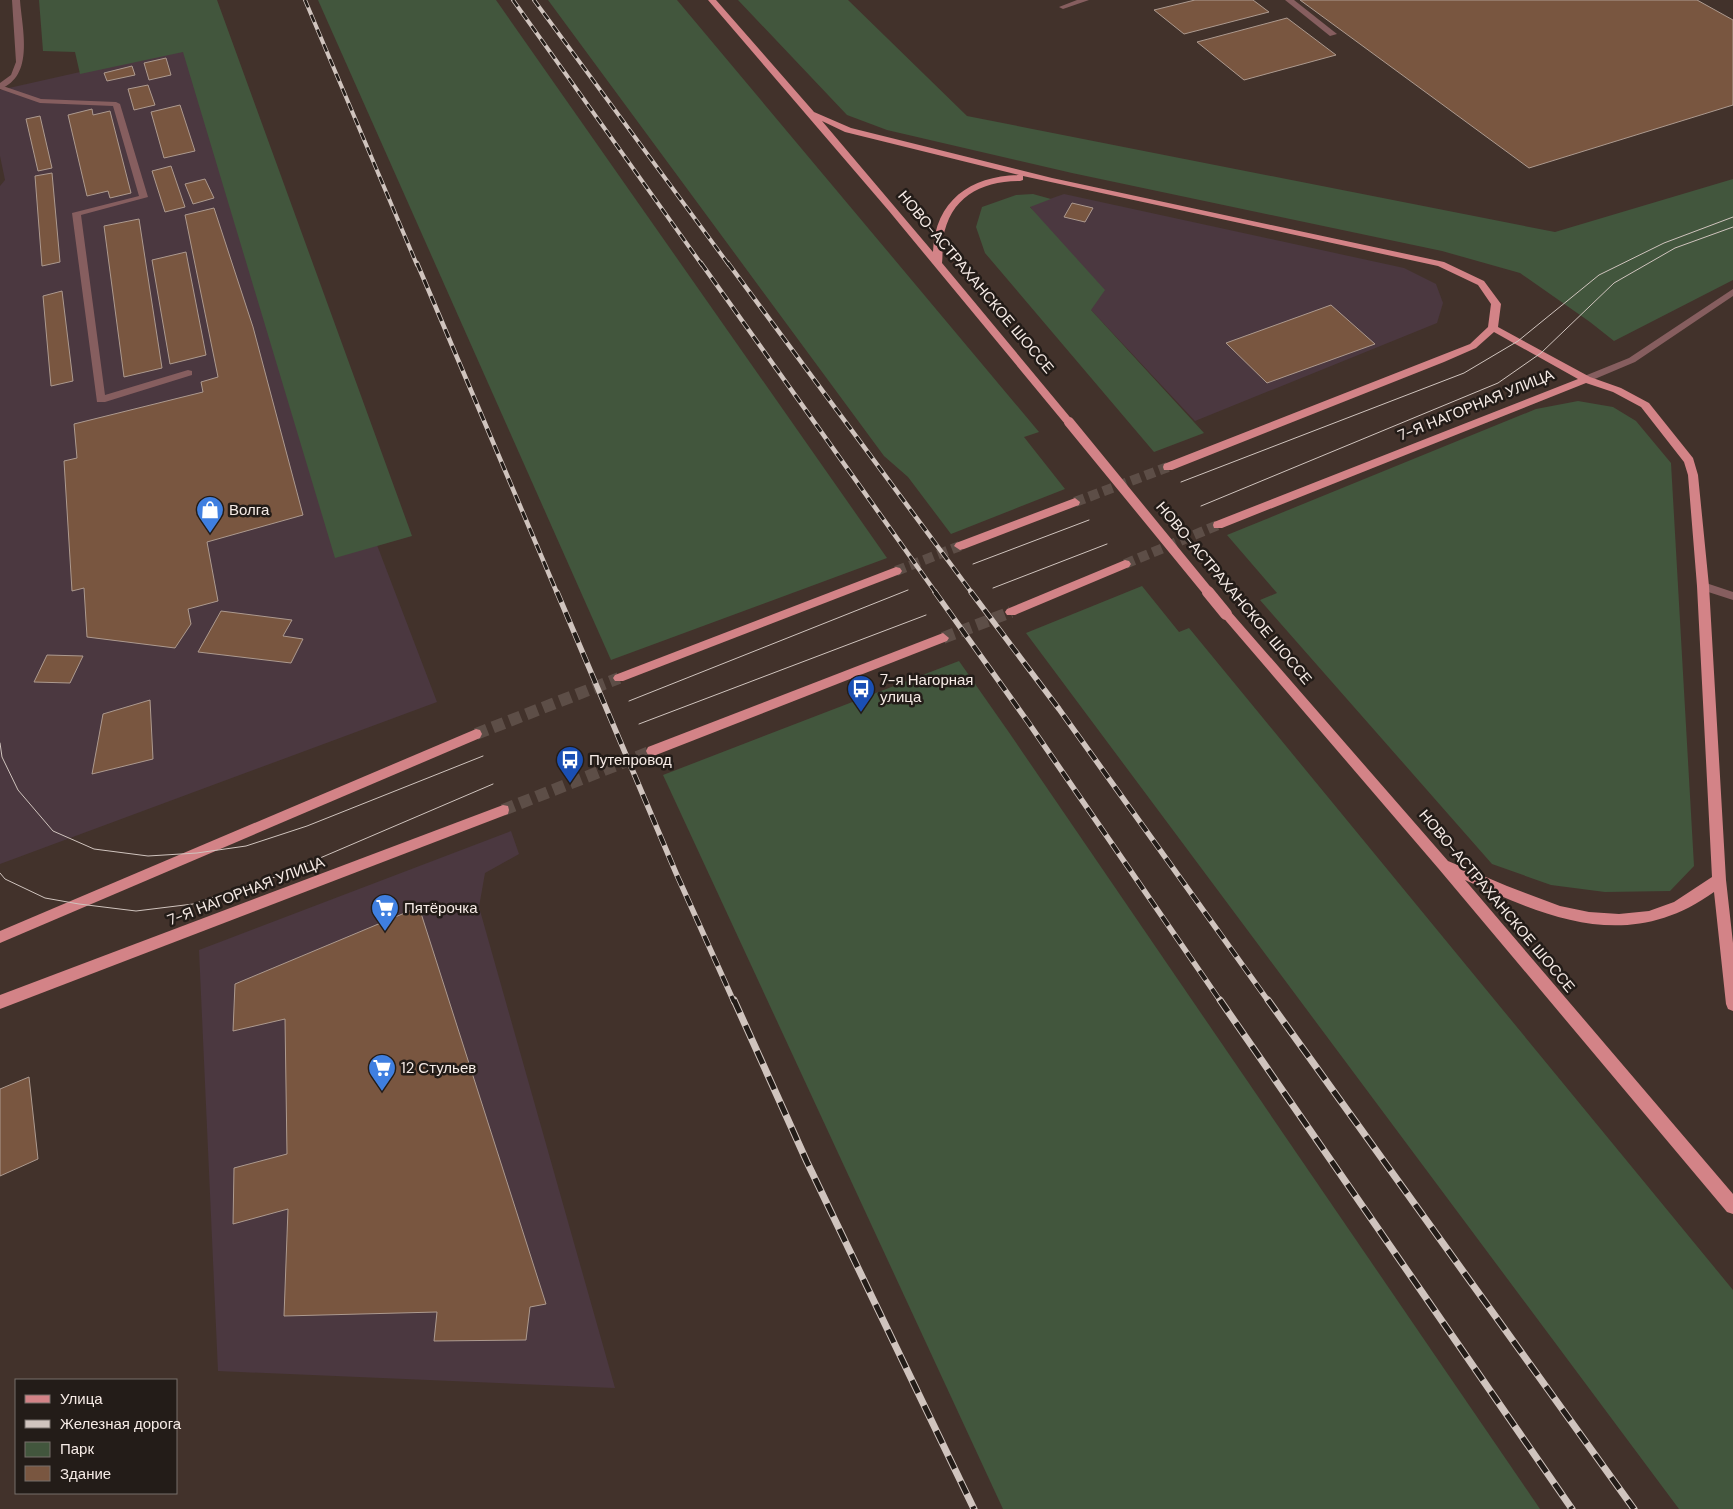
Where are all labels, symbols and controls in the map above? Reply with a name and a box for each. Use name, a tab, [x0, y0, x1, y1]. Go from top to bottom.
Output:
street label: НОВО-АСТРАХАНСКОЕ ШОССЕ	[893, 186, 1059, 378]
street label: 7-Я НАГОРНАЯ УЛИЦА	[1395, 365, 1557, 445]
shop icon: Волга	[195, 495, 225, 534]
street label: НОВО-АСТРАХАНСКОЕ ШОССЕ	[1151, 497, 1317, 689]
place label: Волга	[229, 500, 270, 520]
place label: 7-я Нагорная улица	[880, 670, 973, 707]
bus stop icon: 7-я Нагорная улица	[846, 674, 876, 713]
bus stop icon: Путепровод	[555, 745, 585, 784]
place label: Путепровод	[589, 750, 672, 770]
street label: НОВО-АСТРАХАНСКОЕ ШОССЕ	[1414, 805, 1580, 997]
street label: 7-Я НАГОРНАЯ УЛИЦА	[165, 852, 327, 930]
supermarket icon: Пятёрочка	[370, 893, 400, 932]
place label: Пятёрочка	[404, 898, 478, 918]
supermarket icon: 12 Стульев	[367, 1053, 397, 1092]
place label: 12 Стульев	[401, 1058, 476, 1078]
legend	[15, 1379, 178, 1494]
text: Улица	[60, 1389, 103, 1409]
text: Железная дорога	[60, 1414, 182, 1434]
text: Парк	[60, 1439, 94, 1459]
text: Здание	[60, 1464, 111, 1484]

